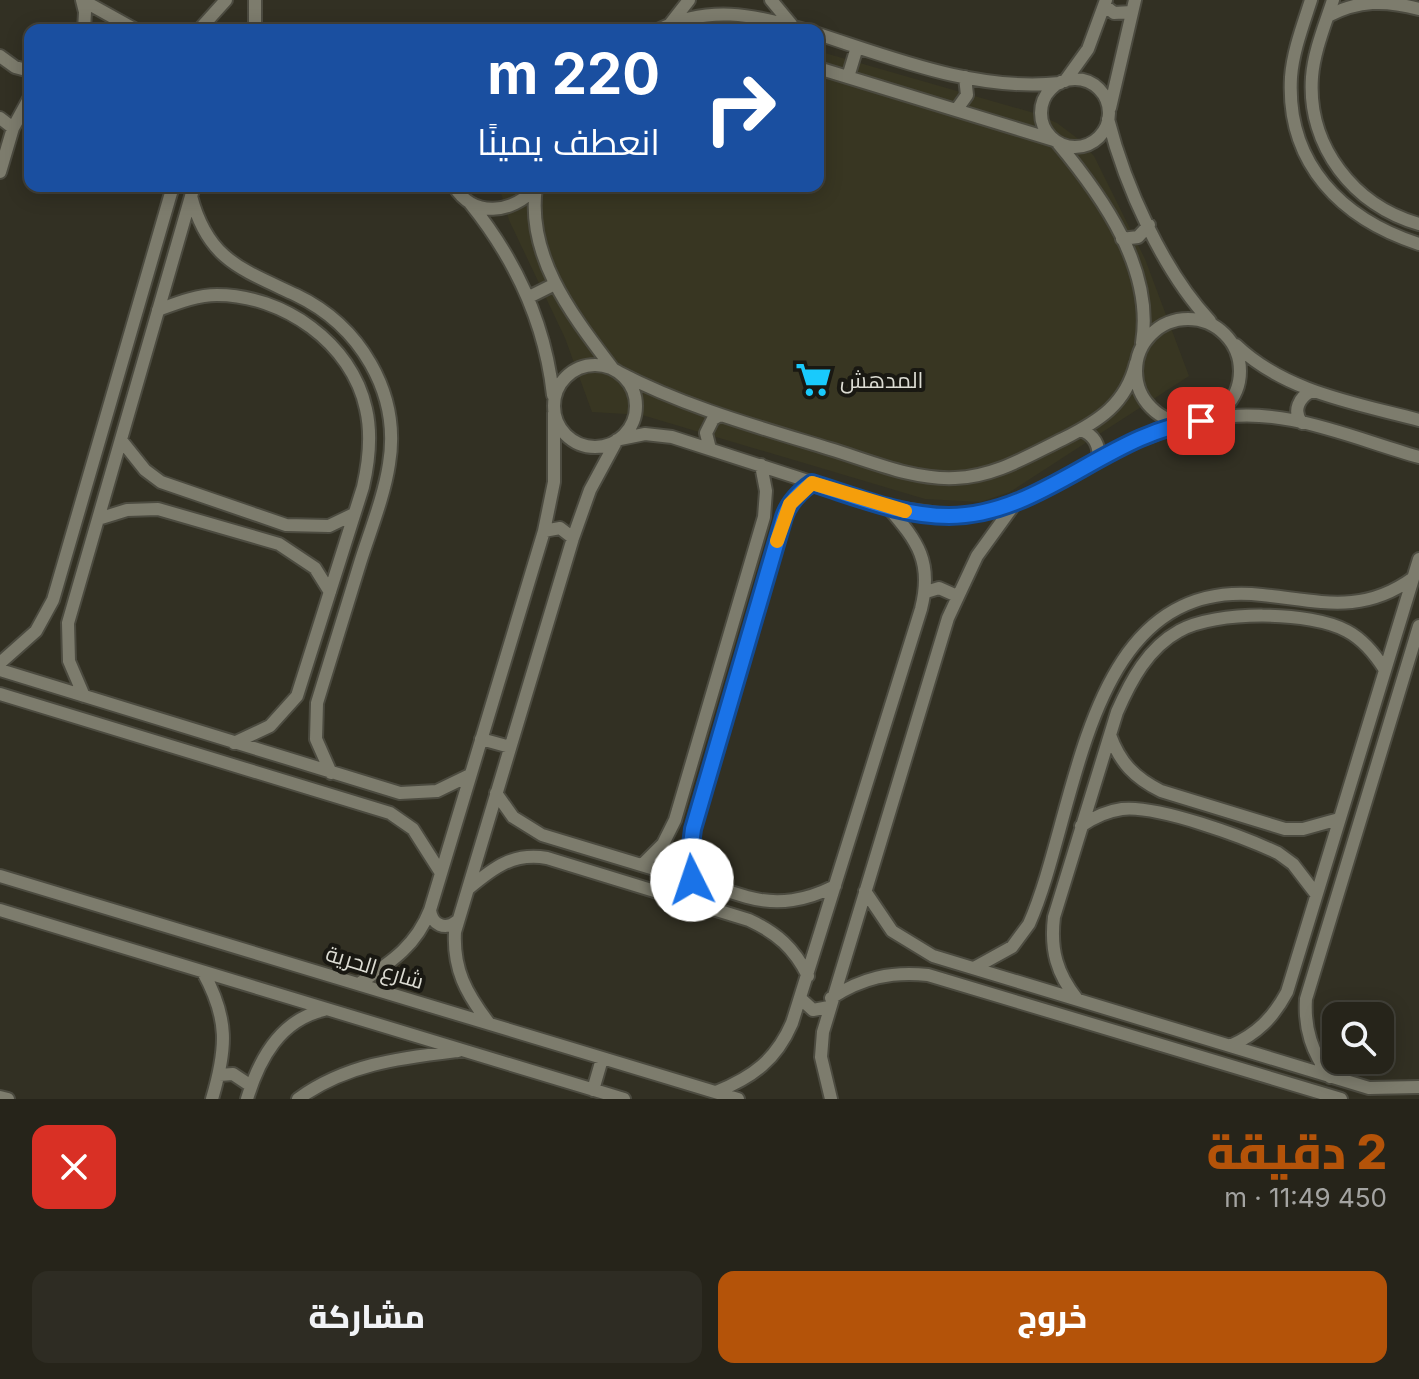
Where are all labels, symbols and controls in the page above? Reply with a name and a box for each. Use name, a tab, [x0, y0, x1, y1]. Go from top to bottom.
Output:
text: 220 m	[487, 40, 660, 108]
icon: right	[688, 56, 792, 160]
text: انعطف يمينًا	[477, 120, 660, 164]
supermarket icon: المدهش	[795, 361, 833, 399]
place label: المدهش	[840, 367, 924, 394]
pin	[1167, 387, 1235, 455]
icon: arrive	[1179, 399, 1223, 443]
position arrow	[650, 838, 734, 922]
street label: شارع الحرية	[322, 940, 427, 996]
map controls	[1322, 1002, 1394, 1074]
button: search	[1322, 1002, 1394, 1074]
text: 2 دقيقة	[1206, 1122, 1387, 1181]
button: close	[32, 1125, 116, 1209]
text: 450 m · 11:49	[1224, 1182, 1387, 1213]
button: مشاركة	[32, 1271, 702, 1363]
button: خروج	[718, 1271, 1387, 1363]

